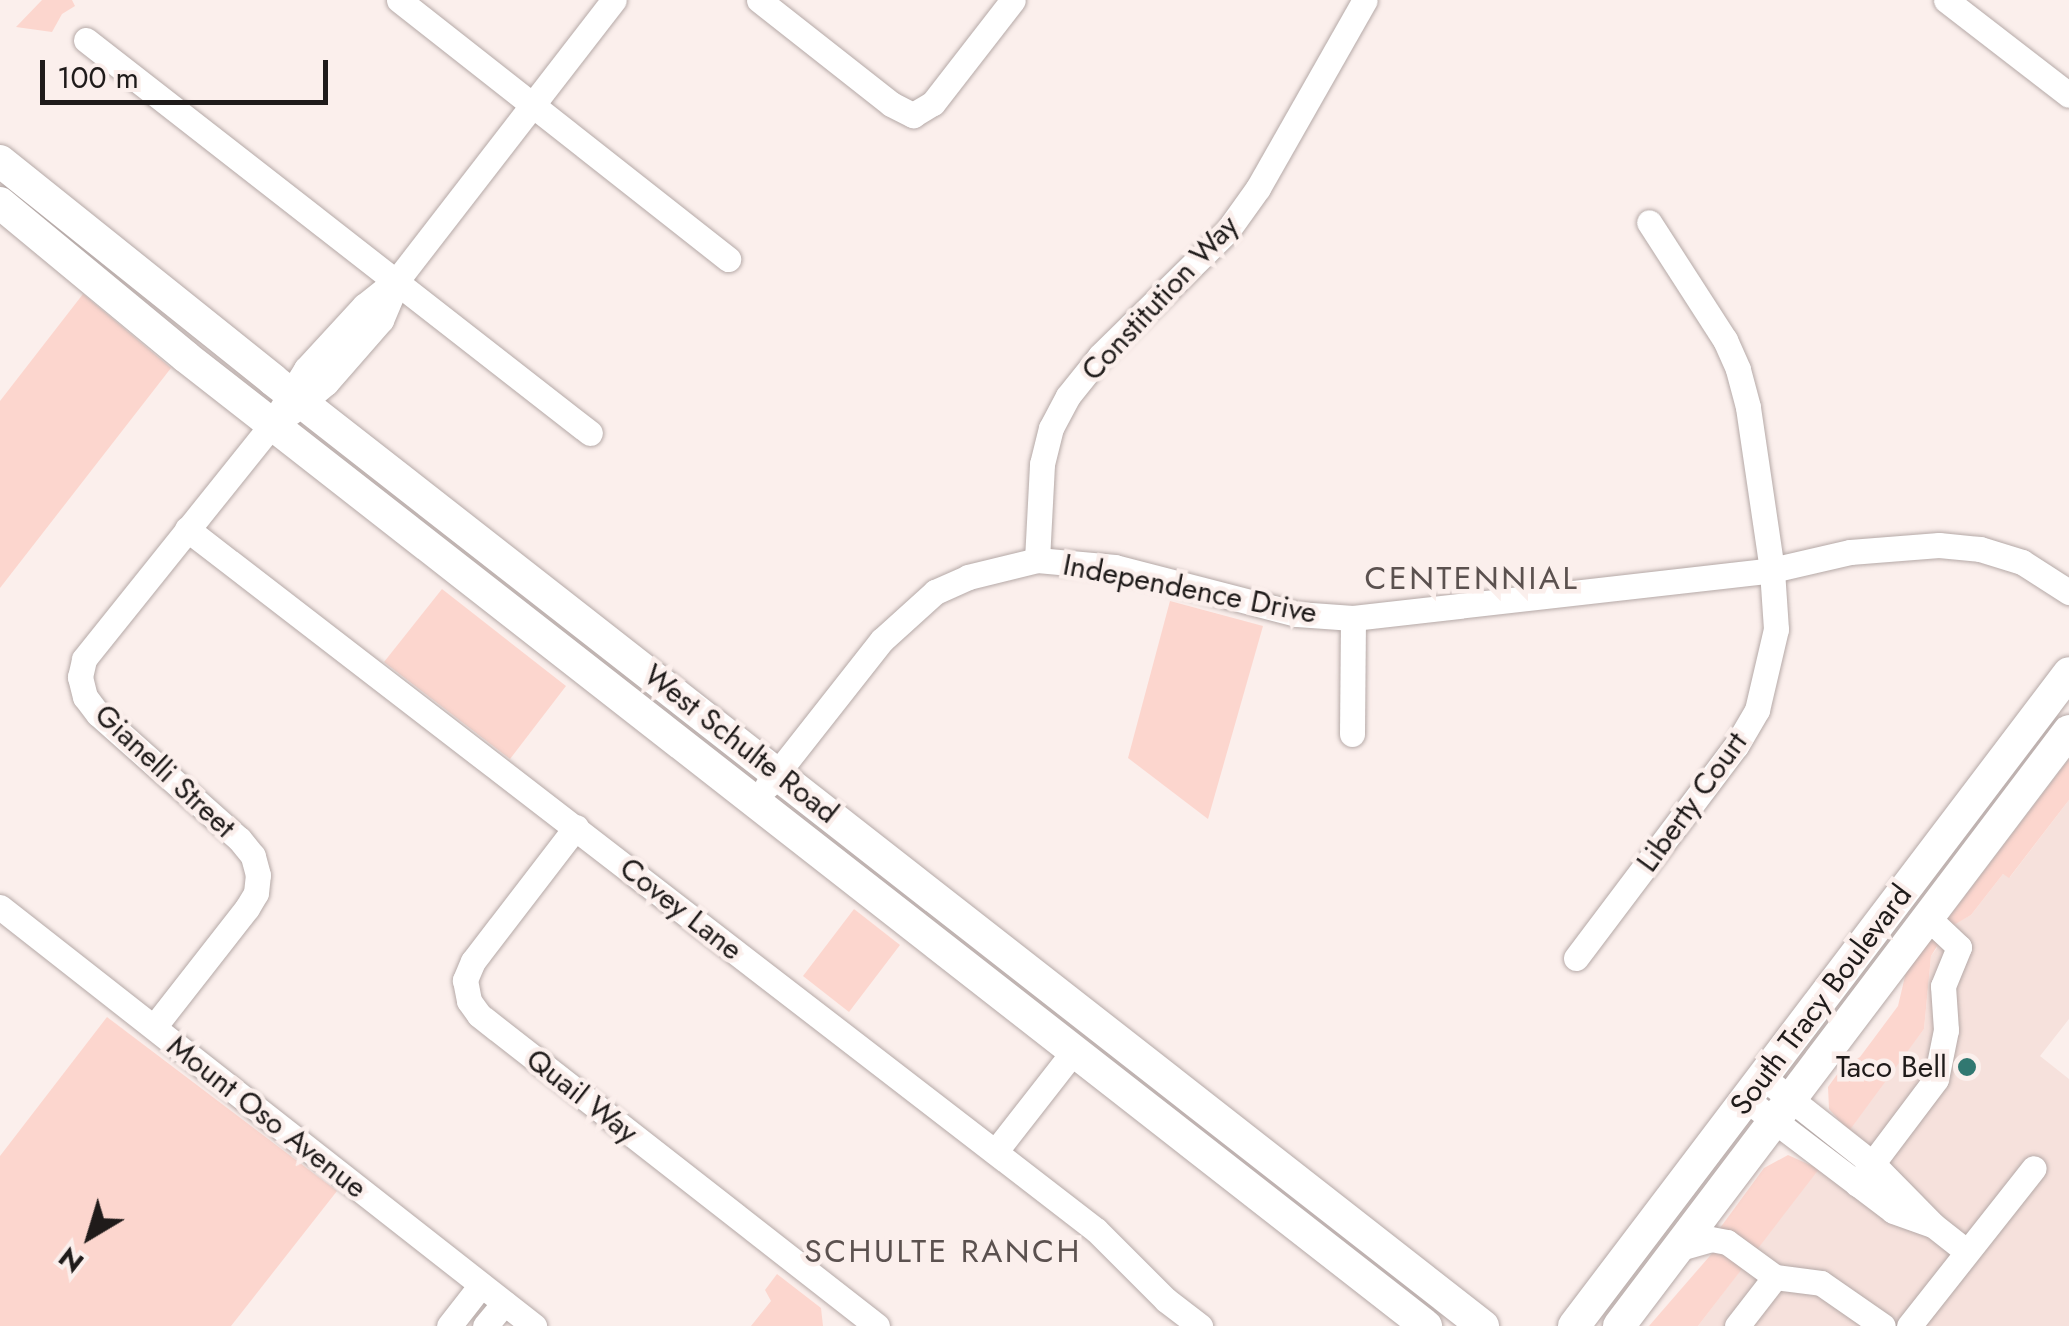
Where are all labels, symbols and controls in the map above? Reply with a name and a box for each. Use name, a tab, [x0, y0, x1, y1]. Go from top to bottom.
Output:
scale bar	[45, 40, 332, 102]
text: 100 m	[57, 56, 139, 99]
street label: Constitution Way	[1074, 208, 1246, 388]
street label: Independence Drive	[1060, 547, 1320, 631]
district label: CENTENNIAL	[1365, 559, 1579, 597]
street label: West Schulte Road	[637, 657, 845, 831]
street label: Gianelli Street	[87, 697, 243, 845]
street label: Liberty Court	[1629, 725, 1755, 879]
street label: Covey Lane	[613, 850, 749, 968]
street label: South Tracy Boulevard	[1723, 878, 1919, 1122]
street label: Mount Oso Avenue	[160, 1028, 374, 1206]
street label: Quail Way	[519, 1041, 645, 1151]
place label: Taco Bell	[1836, 1049, 1947, 1085]
marker: Taco Bell	[1956, 1056, 1978, 1078]
north arrow	[40, 1186, 140, 1286]
district label: SCHULTE RANCH	[804, 1232, 1082, 1270]
text: N	[50, 1237, 93, 1283]

